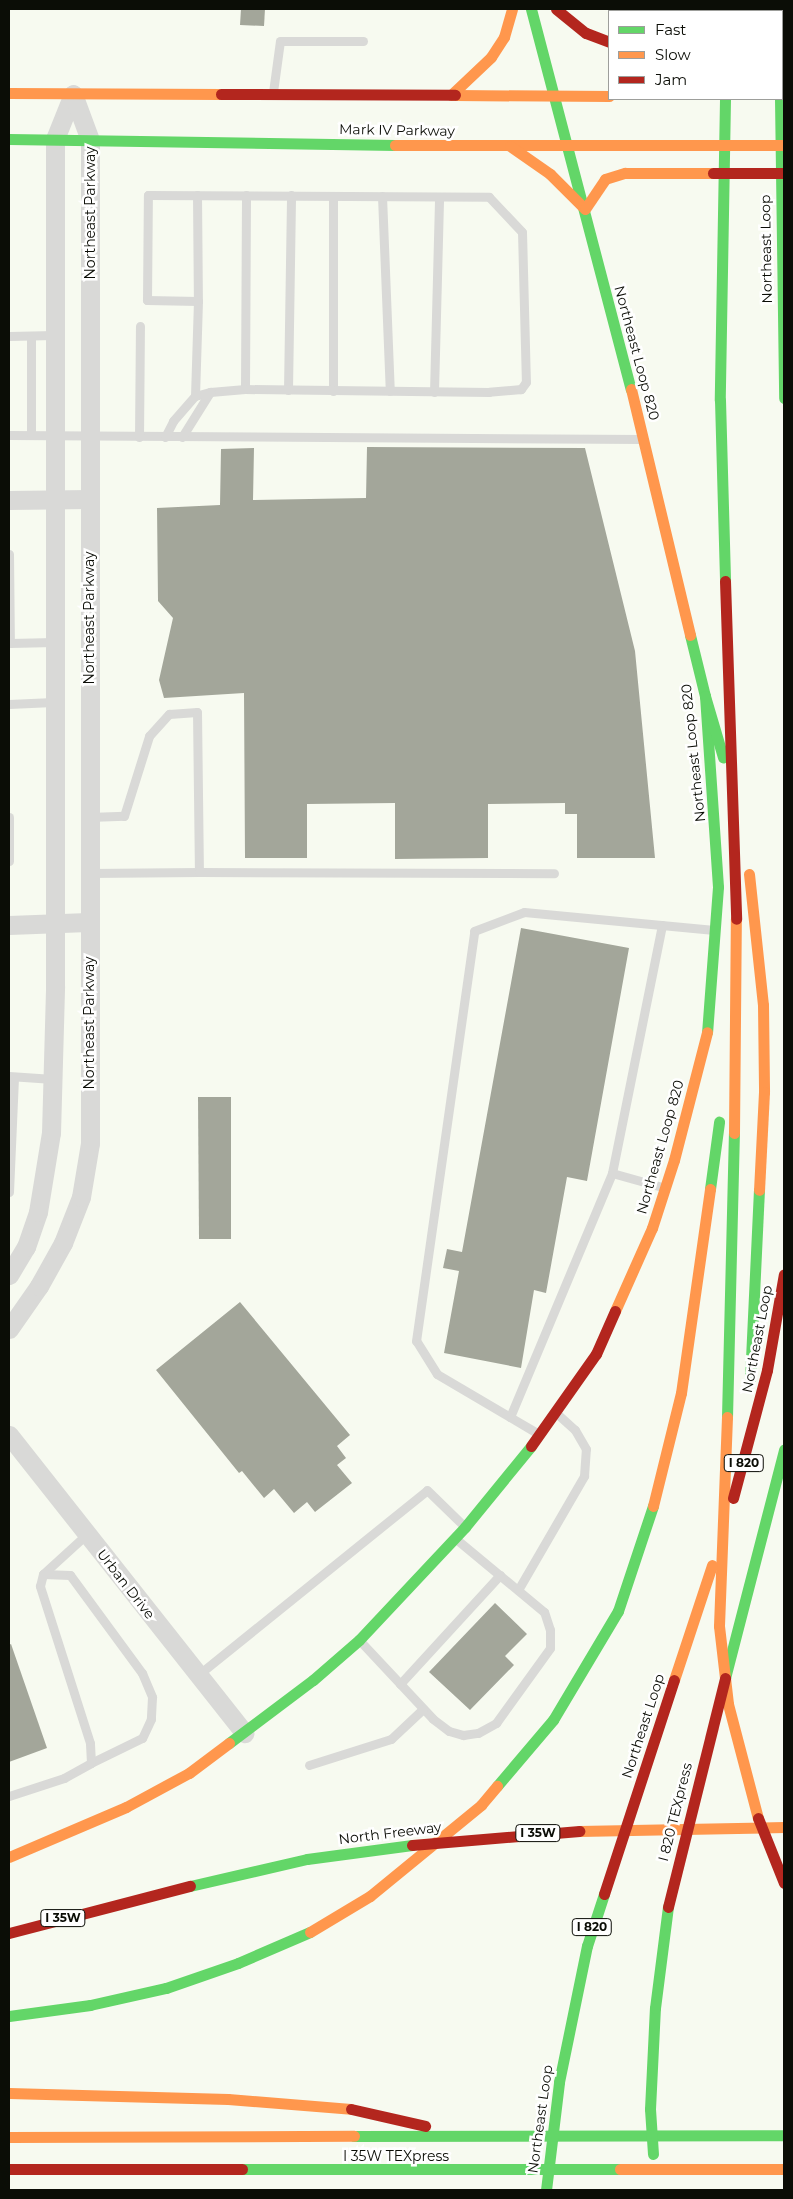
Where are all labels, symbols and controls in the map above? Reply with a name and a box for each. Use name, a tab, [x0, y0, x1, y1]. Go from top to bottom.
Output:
legend	[608, 10, 783, 100]
text: Fast	[655, 20, 686, 39]
text: Slow	[655, 45, 691, 64]
text: Jam	[655, 70, 687, 89]
street label: Mark IV Parkway	[339, 121, 455, 139]
street label: Northeast Parkway	[82, 146, 98, 280]
street label: Northeast Loop	[757, 194, 775, 304]
street label: Northeast Loop 820	[611, 284, 663, 422]
street label: Northeast Parkway	[81, 551, 97, 685]
street label: Northeast Loop 820	[677, 683, 709, 823]
street label: Northeast Parkway	[81, 956, 97, 1090]
street label: Northeast Loop 820	[633, 1078, 687, 1216]
street label: Northeast Loop	[738, 1284, 776, 1394]
road number: I 820	[723, 1454, 765, 1472]
street label: Urban Drive	[93, 1546, 159, 1622]
street label: Northeast Loop	[618, 1672, 668, 1780]
street label: I 820 TEXpress	[655, 1761, 695, 1863]
street label: North Freeway	[338, 1818, 442, 1848]
road number: I 35W	[514, 1824, 562, 1842]
road number: I 35W	[39, 1909, 87, 1928]
road number: I 820	[571, 1918, 613, 1936]
street label: Northeast Loop	[524, 2064, 556, 2174]
street label: I 35W TEXpress	[343, 2148, 449, 2164]

